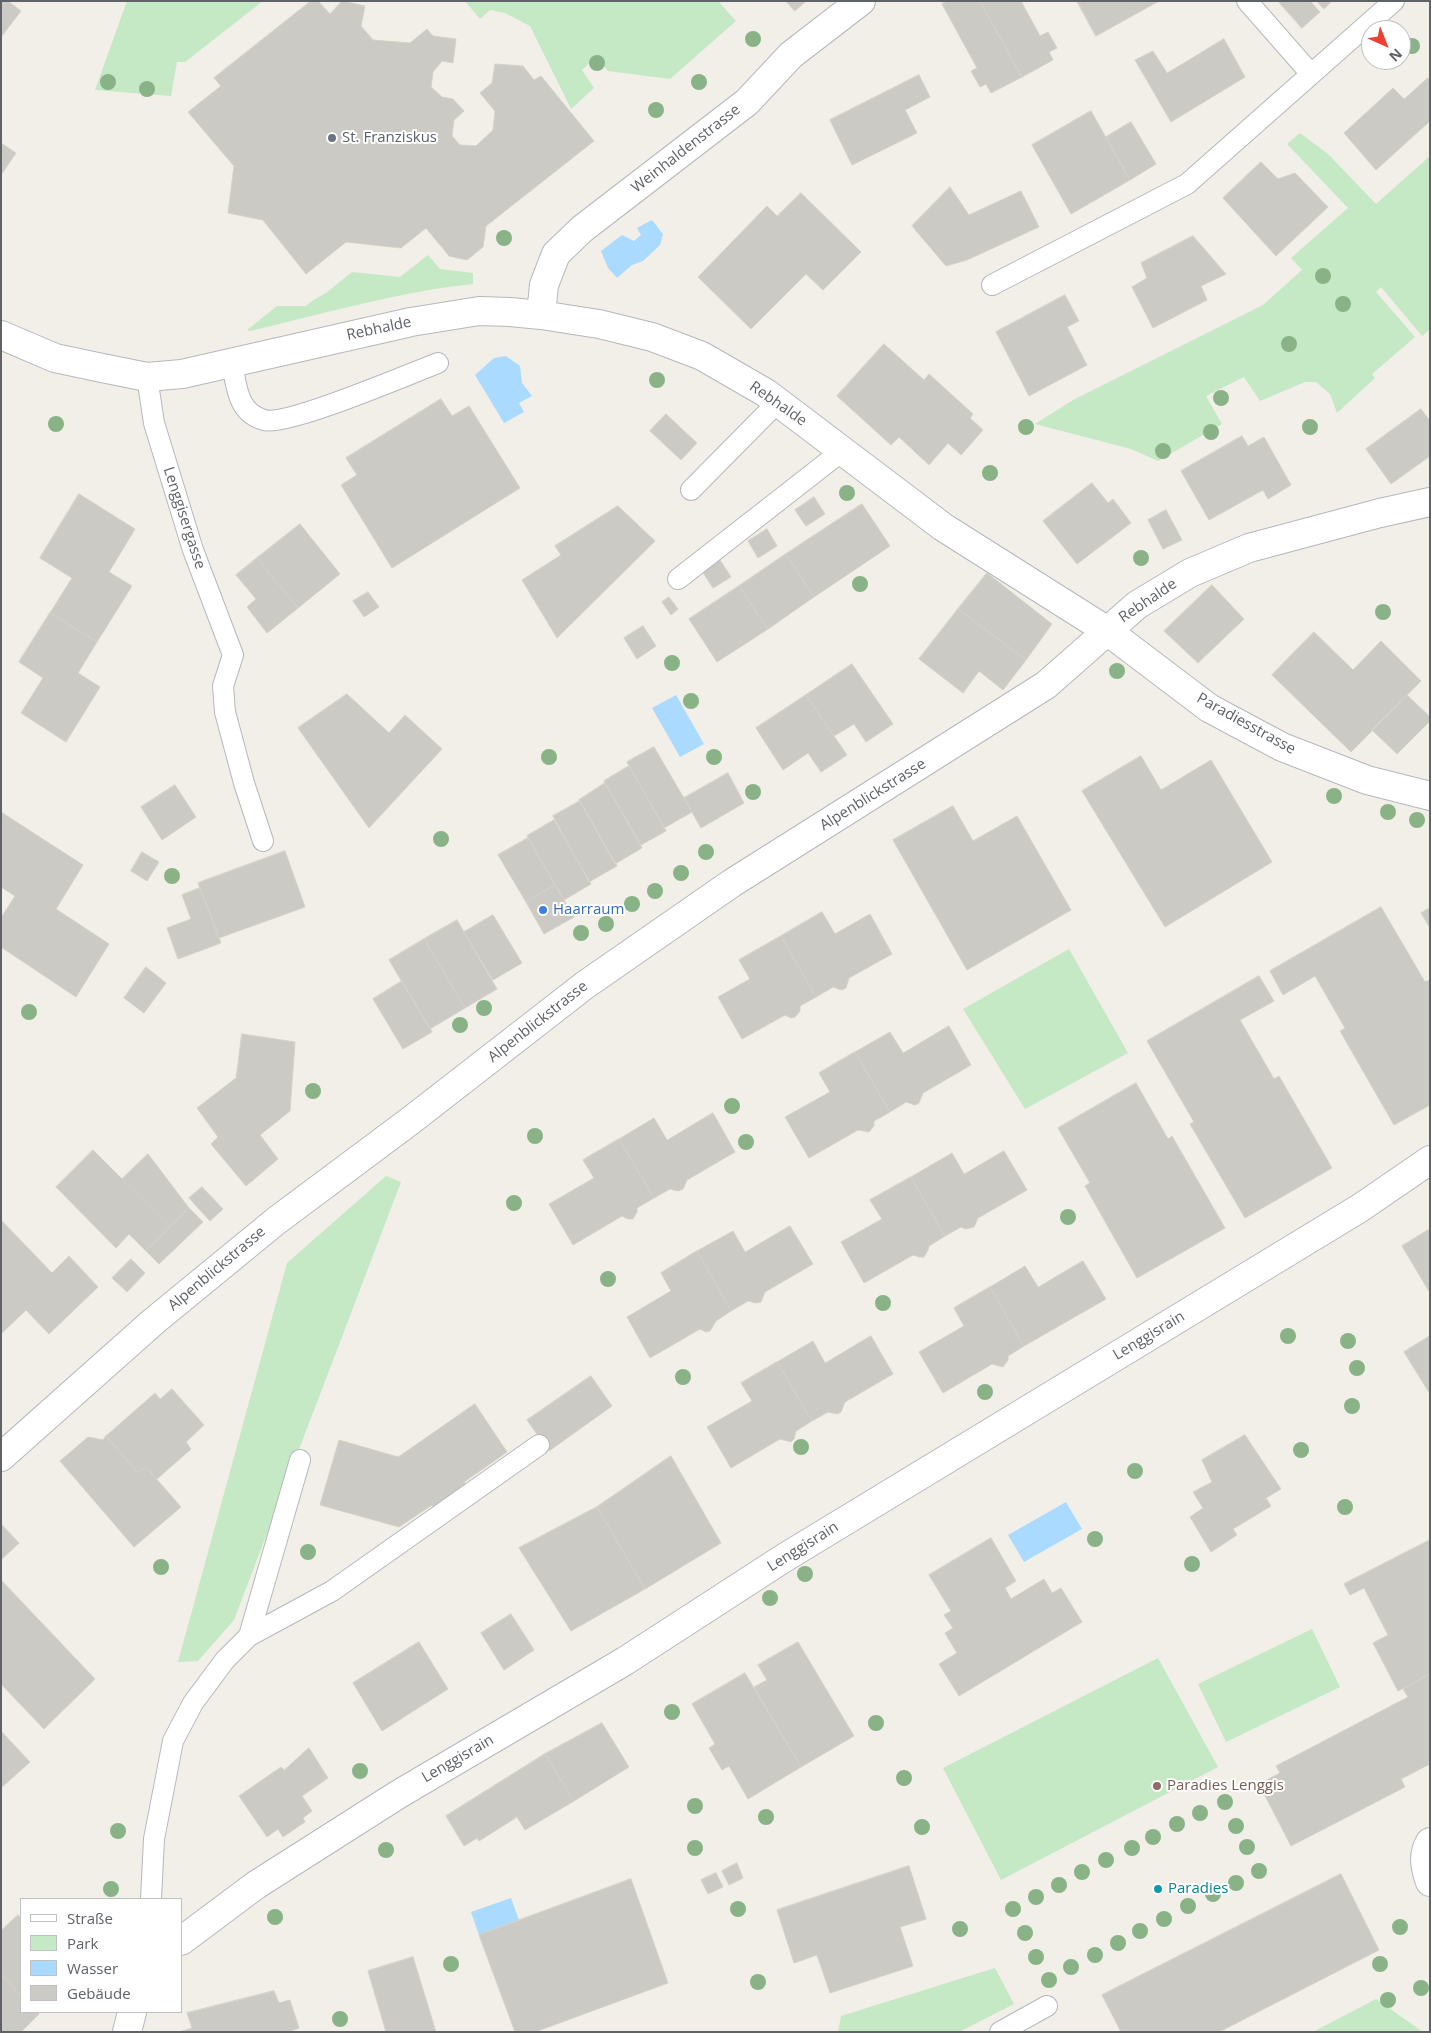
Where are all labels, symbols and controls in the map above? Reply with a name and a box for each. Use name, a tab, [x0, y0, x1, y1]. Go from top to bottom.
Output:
north arrow	[1361, 20, 1411, 70]
text: N	[1385, 45, 1407, 66]
street label: Weinhaldenstrasse	[628, 101, 744, 197]
place label: St. Franziskus	[342, 129, 437, 147]
marker: St. Franziskus	[326, 132, 338, 144]
street label: Rebhalde	[345, 313, 413, 345]
street label: Rebhalde	[746, 378, 810, 430]
street label: Lenggisergasse	[159, 465, 209, 571]
street label: Rebhalde	[1116, 575, 1180, 627]
street label: Paradiesstrasse	[1194, 689, 1298, 759]
street label: Alpenblickstrasse	[817, 755, 929, 835]
place label: Haarraum	[553, 901, 624, 919]
marker: Haarraum	[537, 904, 549, 916]
street label: Alpenblickstrasse	[485, 977, 591, 1067]
street label: Alpenblickstrasse	[165, 1223, 269, 1315]
street label: Lenggisrain	[1110, 1308, 1188, 1364]
street label: Lenggisrain	[764, 1518, 842, 1576]
street label: Lenggisrain	[419, 1731, 497, 1787]
place label: Paradies Lenggis	[1167, 1777, 1284, 1795]
marker: Paradies Lenggis	[1151, 1780, 1163, 1792]
place label: Paradies	[1168, 1880, 1228, 1898]
marker: Paradies	[1152, 1883, 1164, 1895]
legend	[20, 1898, 182, 2013]
text: Straße	[67, 1908, 113, 1928]
text: Park	[67, 1933, 98, 1953]
text: Wasser	[67, 1958, 118, 1978]
text: Gebäude	[67, 1983, 131, 2003]

